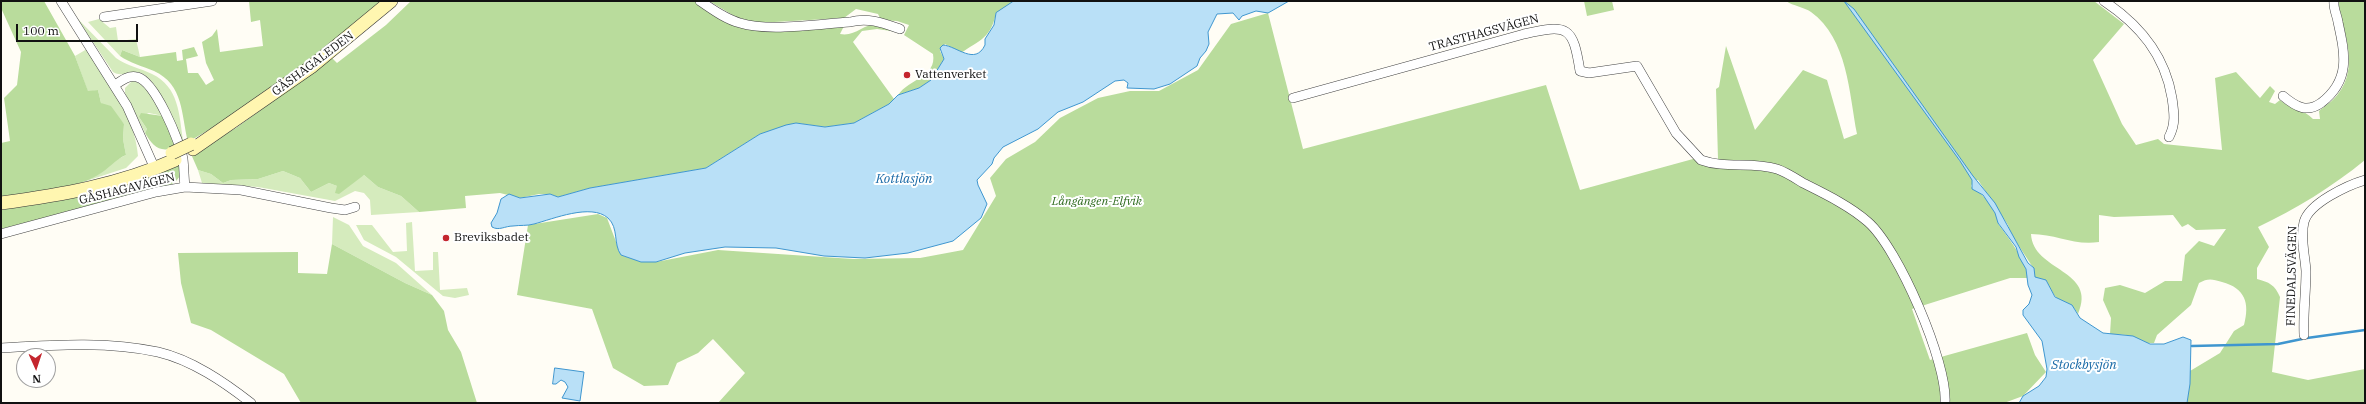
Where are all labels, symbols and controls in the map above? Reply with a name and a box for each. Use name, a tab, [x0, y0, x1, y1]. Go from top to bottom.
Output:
street label: TRASTHAGSVÄGEN	[1428, 11, 1540, 55]
scale bar	[18, 16, 140, 42]
text: 100 m	[23, 23, 59, 38]
street label: GÅSHAGALEDEN	[269, 29, 357, 99]
place label: Vattenverket	[915, 68, 986, 82]
marker: Vattenverket	[902, 70, 912, 80]
street label: GÅSHAGAVÄGEN	[78, 170, 176, 208]
water label: Kottlasjön	[876, 171, 932, 187]
park label: Långängen-Elfvik	[1052, 195, 1142, 209]
street label: FINEDALSVÄGEN	[2284, 226, 2300, 326]
place label: Breviksbadet	[454, 231, 529, 245]
marker: Breviksbadet	[441, 233, 451, 243]
north arrow	[16, 348, 56, 388]
water label: Stockbysjön	[2051, 357, 2117, 373]
text: N	[32, 372, 41, 386]

